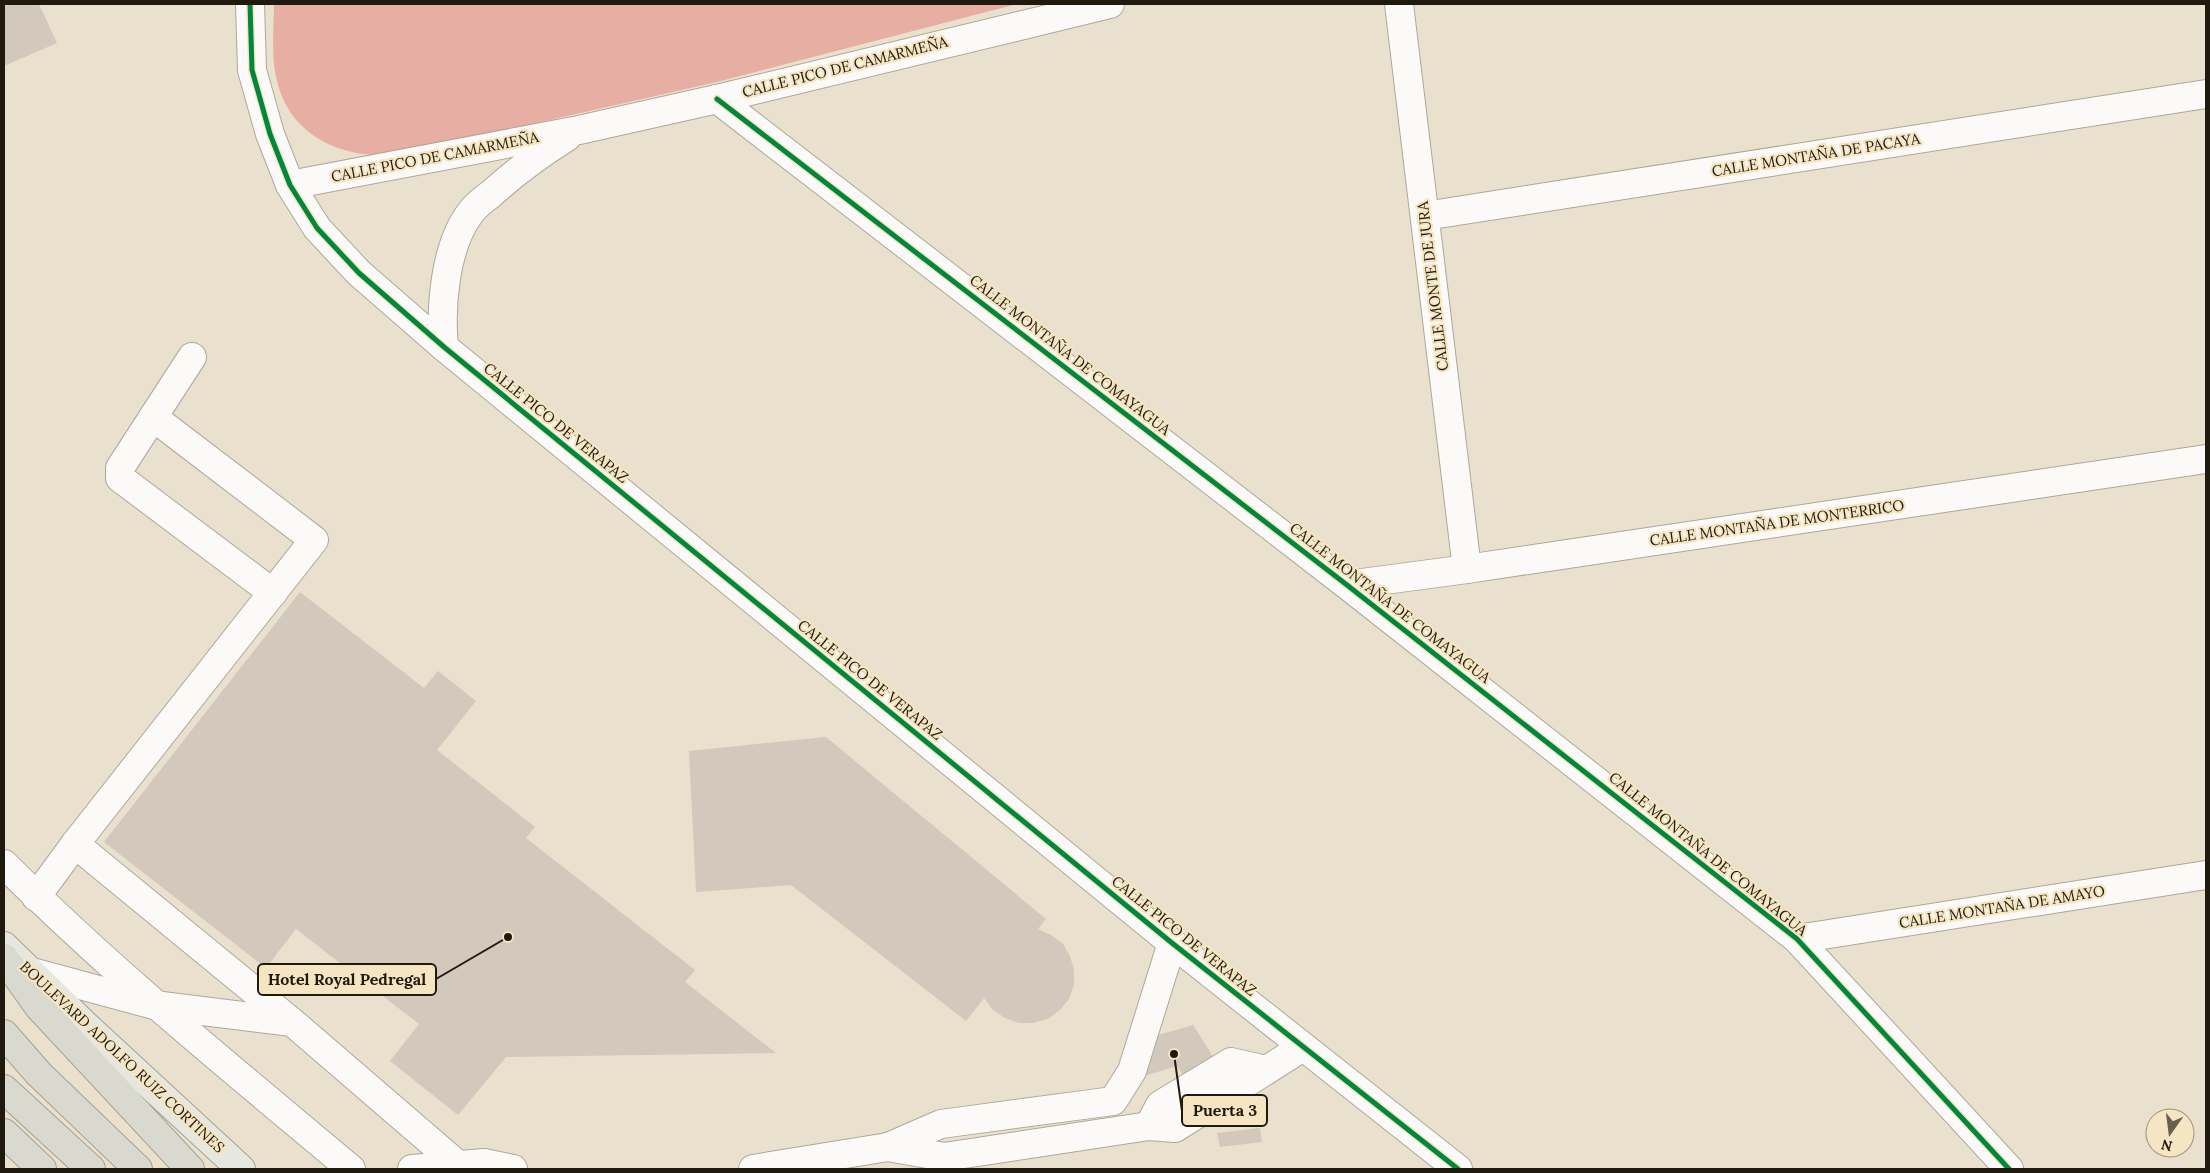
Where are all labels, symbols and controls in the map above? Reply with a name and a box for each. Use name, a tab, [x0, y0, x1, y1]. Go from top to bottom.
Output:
street label: CALLE PICO DE CAMARMEÑA	[740, 32, 950, 101]
street label: CALLE PICO DE CAMARMEÑA	[329, 127, 541, 186]
street label: CALLE MONTAÑA DE PACAYA	[1711, 129, 1922, 180]
street label: CALLE MONTE DE JURA	[1413, 200, 1452, 372]
street label: CALLE MONTAÑA DE COMAYAGUA	[966, 270, 1175, 439]
street label: CALLE PICO DE VERAPAZ	[480, 358, 633, 487]
street label: CALLE MONTAÑA DE MONTERRICO	[1648, 495, 1906, 550]
street label: CALLE MONTAÑA DE COMAYAGUA	[1286, 518, 1495, 687]
street label: CALLE PICO DE VERAPAZ	[794, 615, 947, 744]
street label: CALLE MONTAÑA DE COMAYAGUA	[1605, 768, 1812, 940]
street label: CALLE PICO DE VERAPAZ	[1108, 871, 1261, 1000]
street label: CALLE MONTAÑA DE AMAYO	[1898, 881, 2106, 932]
street label: BOULEVARD ADOLFO RUIZ CORTINES	[16, 957, 229, 1157]
callout: Hotel Royal Pedregal	[258, 964, 436, 995]
text: Hotel Royal Pedregal	[268, 969, 426, 989]
callout: Puerta 3	[1182, 1095, 1267, 1126]
text: Puerta 3	[1193, 1100, 1257, 1120]
north arrow	[2145, 1108, 2195, 1158]
text: N	[2159, 1136, 2174, 1156]

